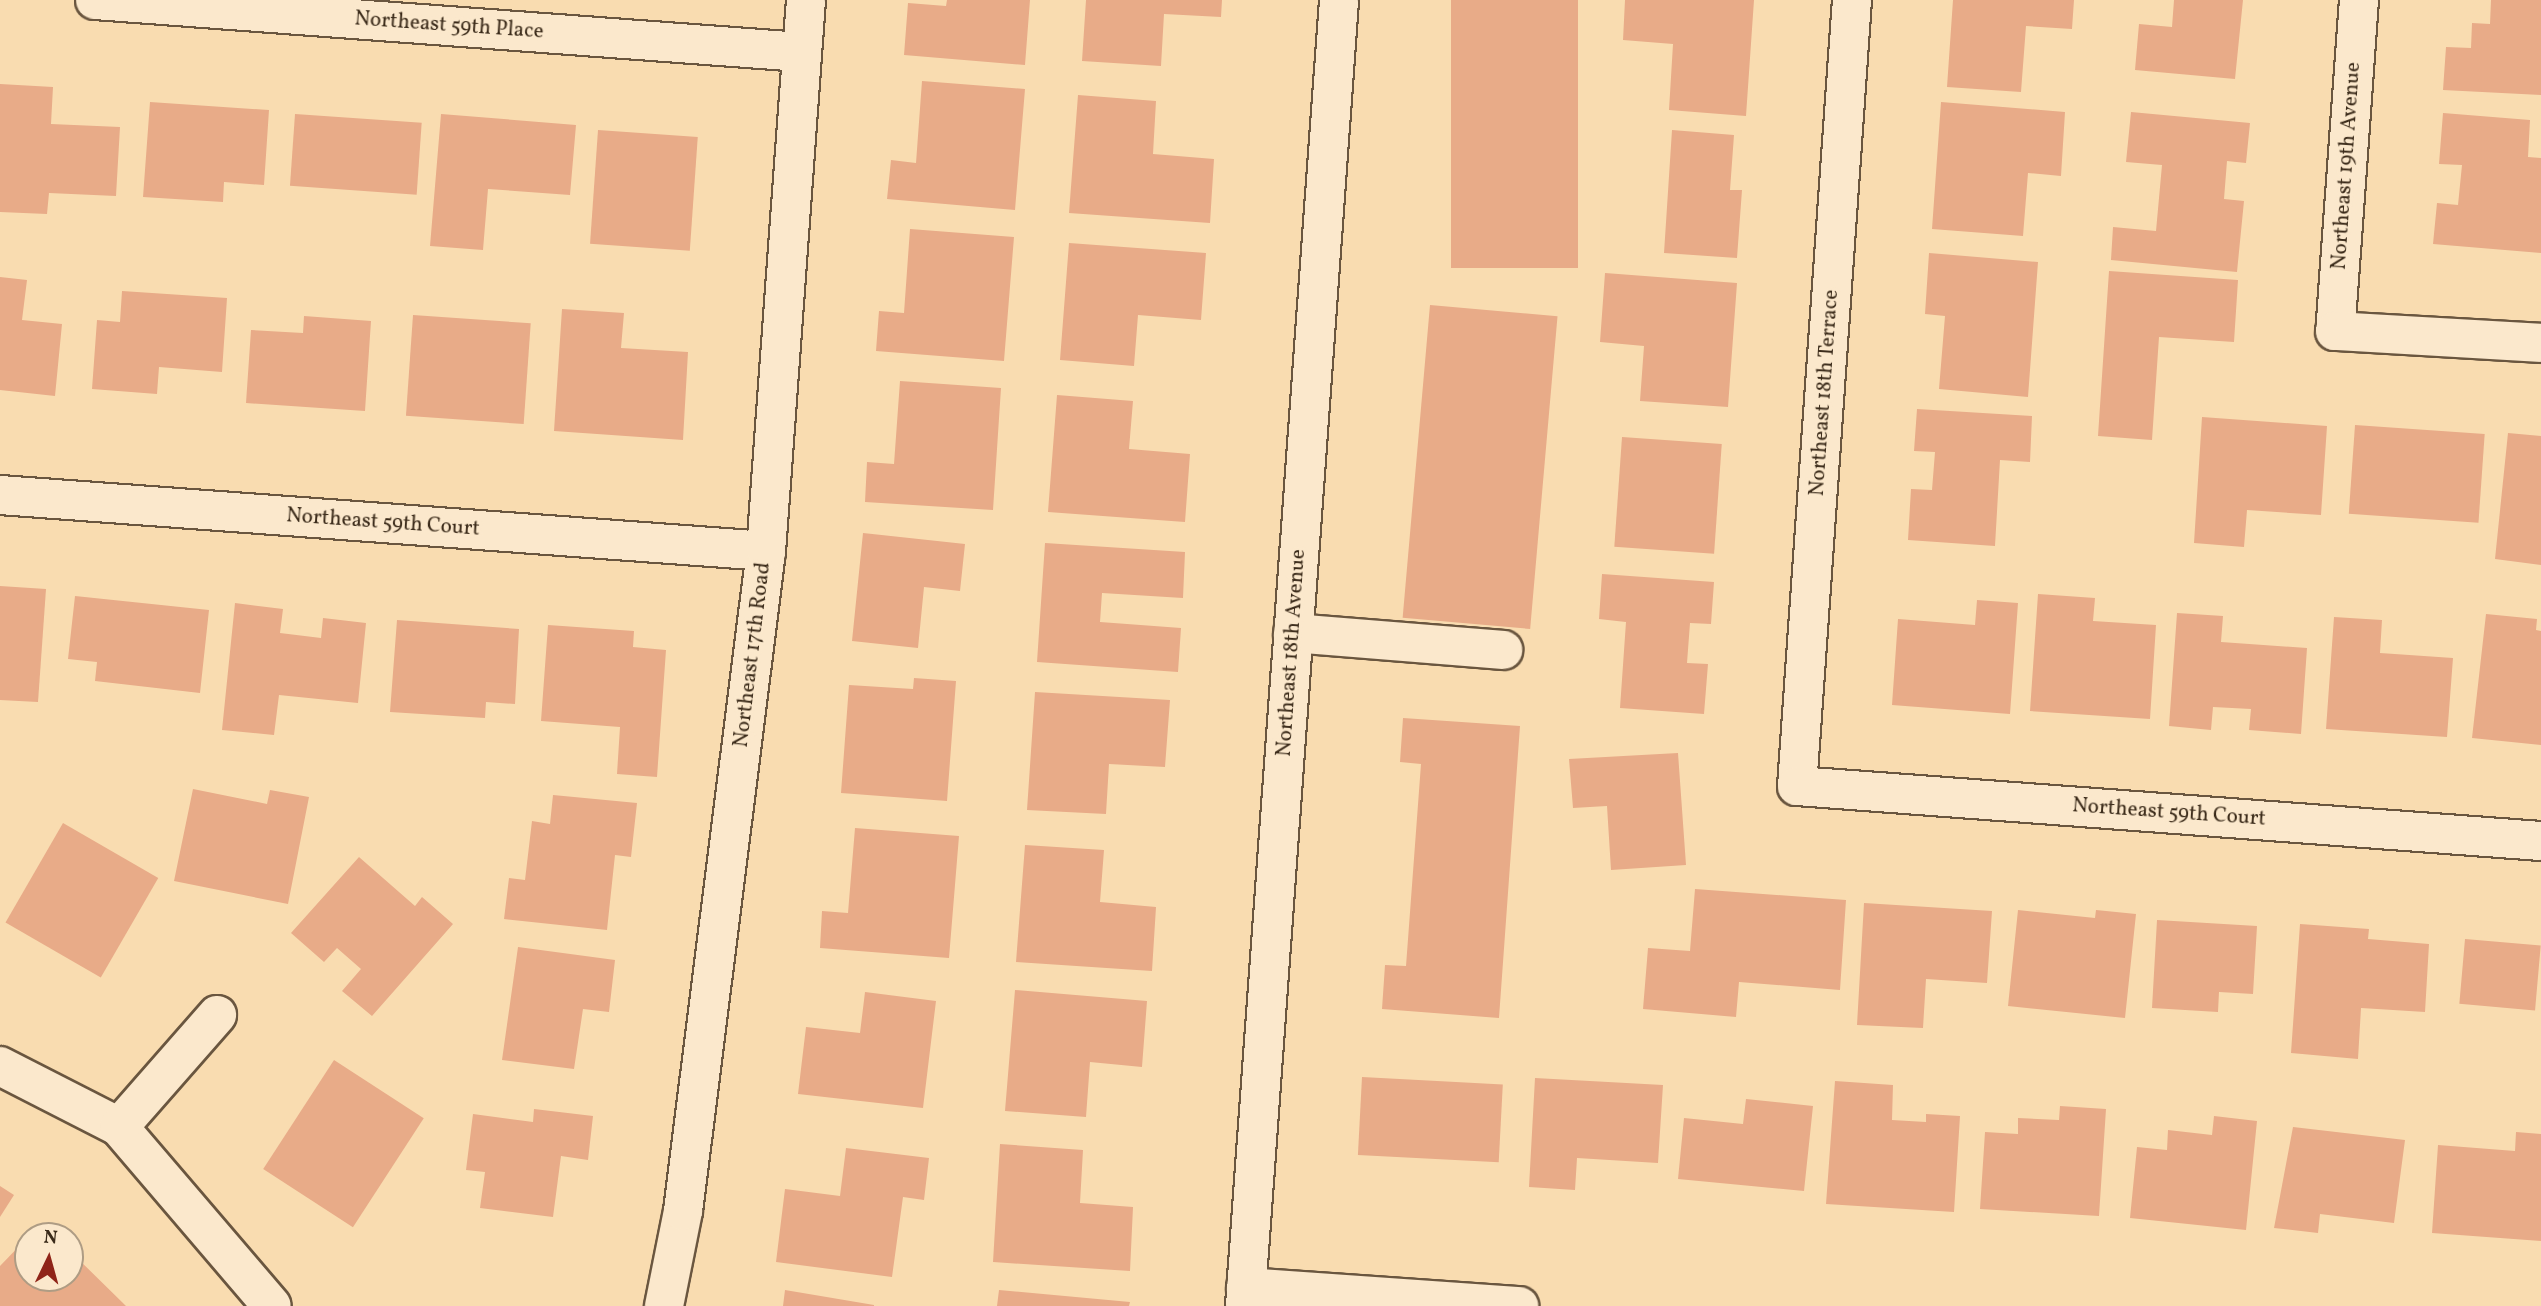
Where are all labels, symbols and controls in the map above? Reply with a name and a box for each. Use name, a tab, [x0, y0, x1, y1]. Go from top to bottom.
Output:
street label: Northeast 59th Place	[354, 7, 544, 45]
street label: Northeast 19th Avenue	[2327, 61, 2367, 271]
street label: Northeast 18th Terrace	[1805, 289, 1845, 497]
street label: Northeast 59th Court	[285, 504, 481, 542]
street label: Northeast 18th Avenue	[1272, 548, 1312, 758]
street label: Northeast 17th Road	[729, 561, 777, 749]
street label: Northeast 59th Court	[2071, 794, 2267, 832]
north arrow	[14, 1222, 84, 1292]
text: N	[43, 1225, 59, 1252]

